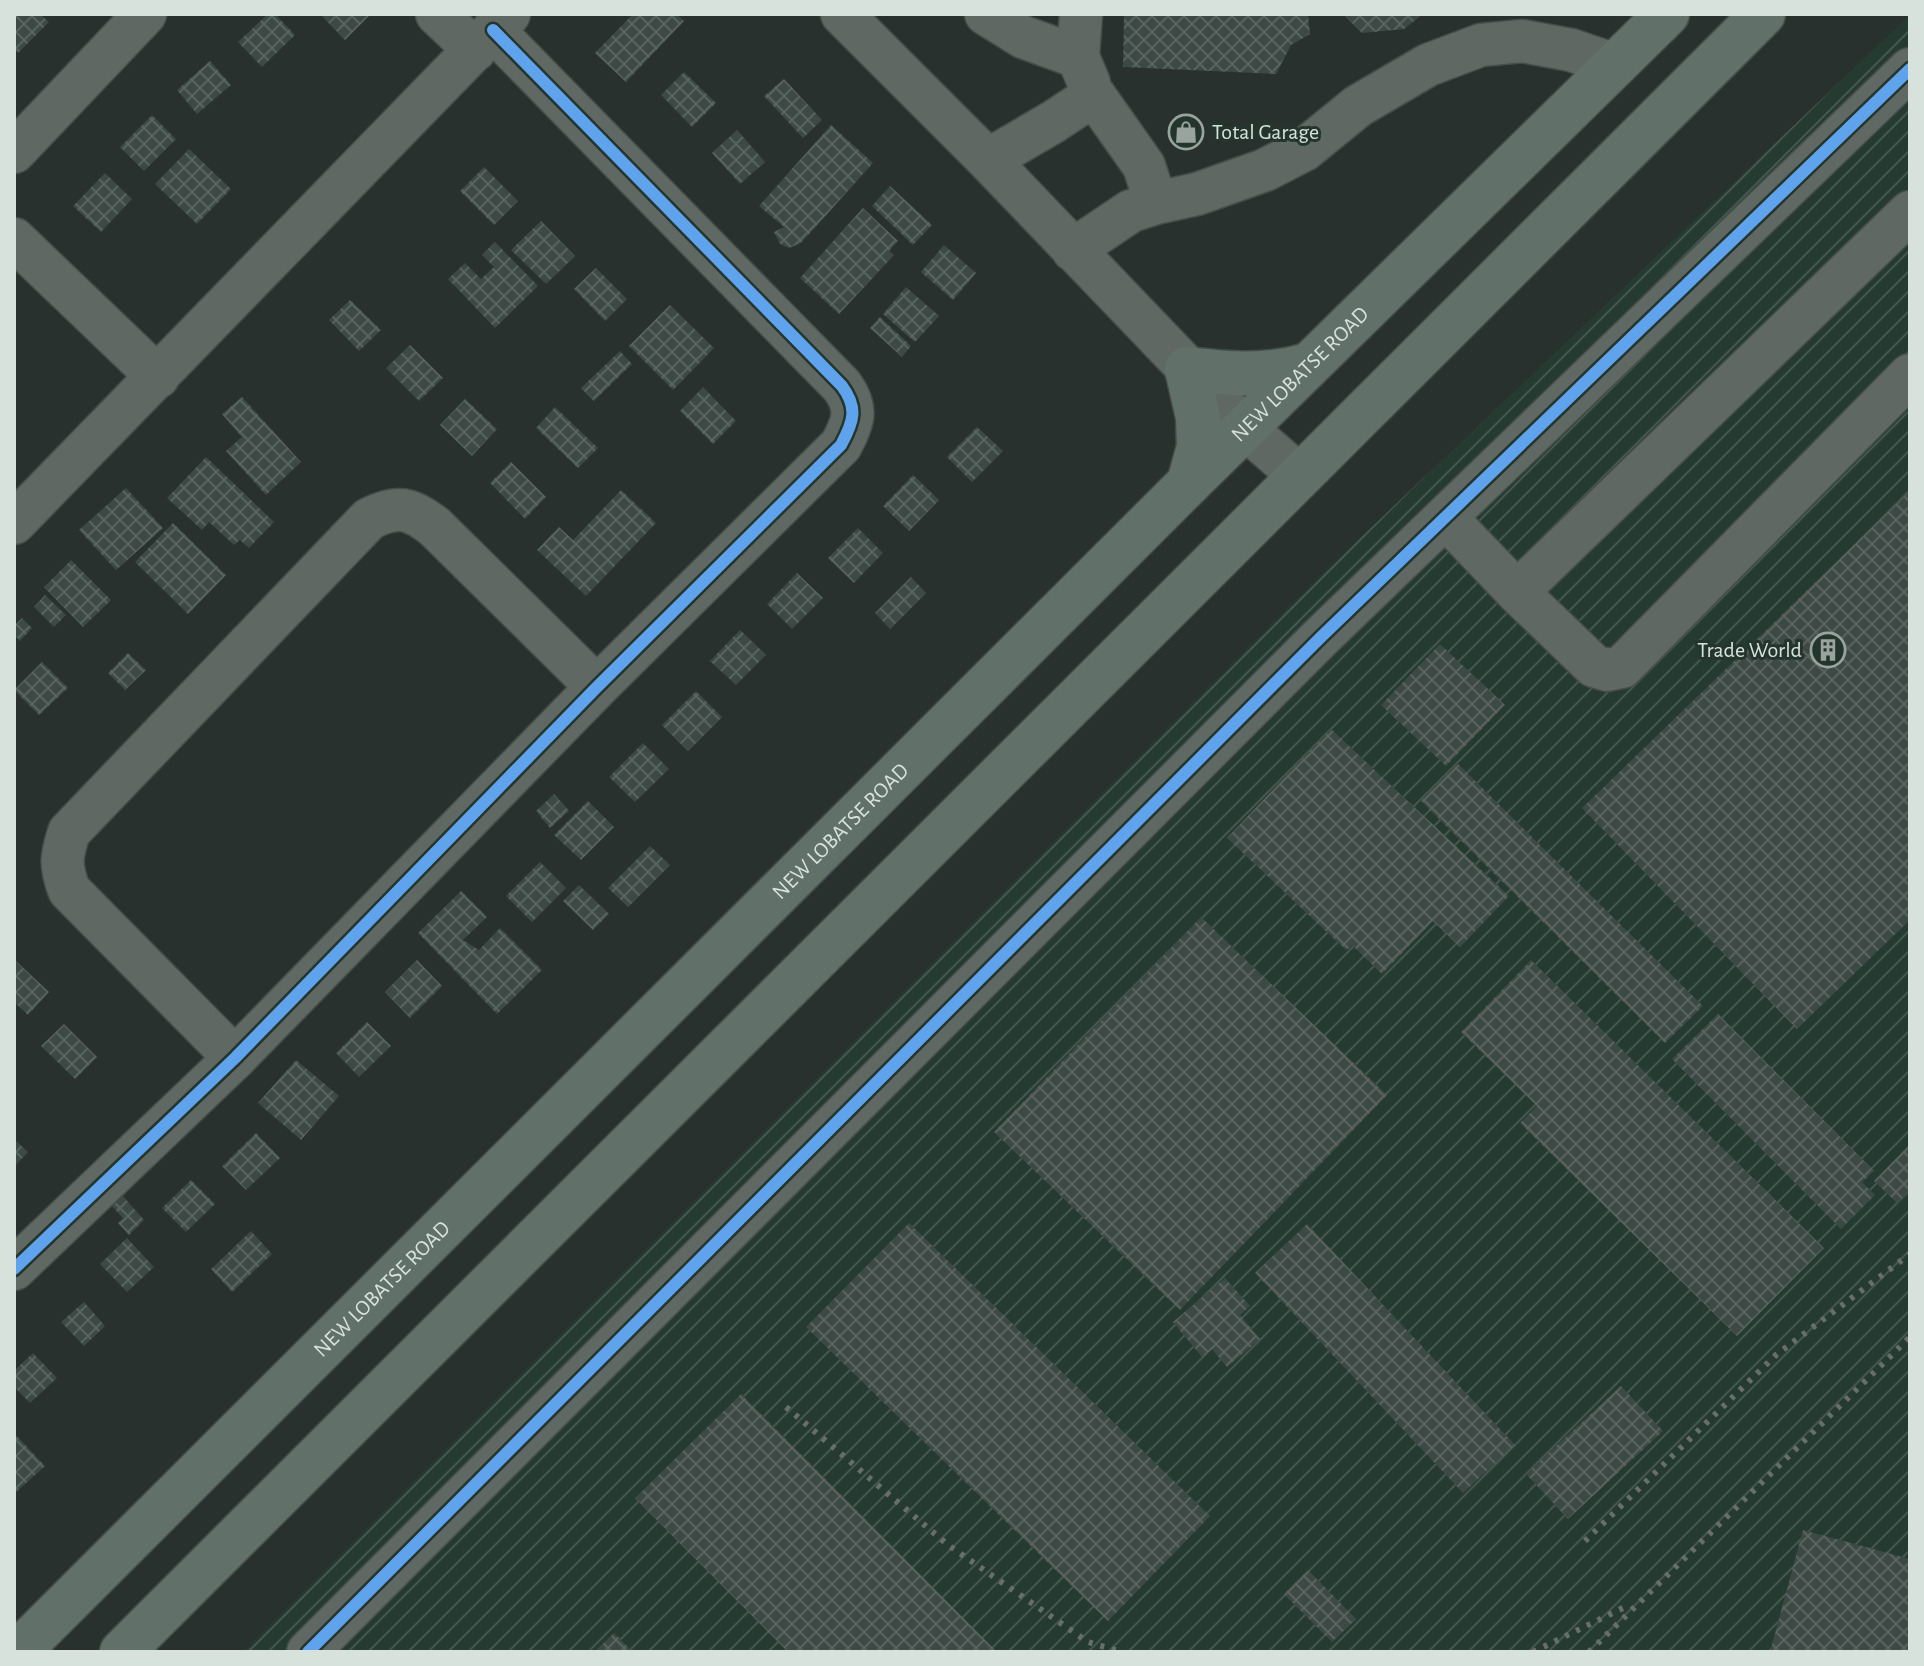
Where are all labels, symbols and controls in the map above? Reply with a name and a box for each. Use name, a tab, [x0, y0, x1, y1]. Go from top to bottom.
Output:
shop icon: Total Garage	[1167, 113, 1205, 151]
place label: Total Garage	[1212, 121, 1319, 143]
street label: NEW LOBATSE ROAD	[1227, 302, 1373, 446]
building icon: Trade World	[1809, 631, 1847, 669]
place label: Trade World	[1697, 639, 1802, 661]
street label: NEW LOBATSE ROAD	[768, 759, 913, 903]
street label: NEW LOBATSE ROAD	[309, 1217, 454, 1361]

